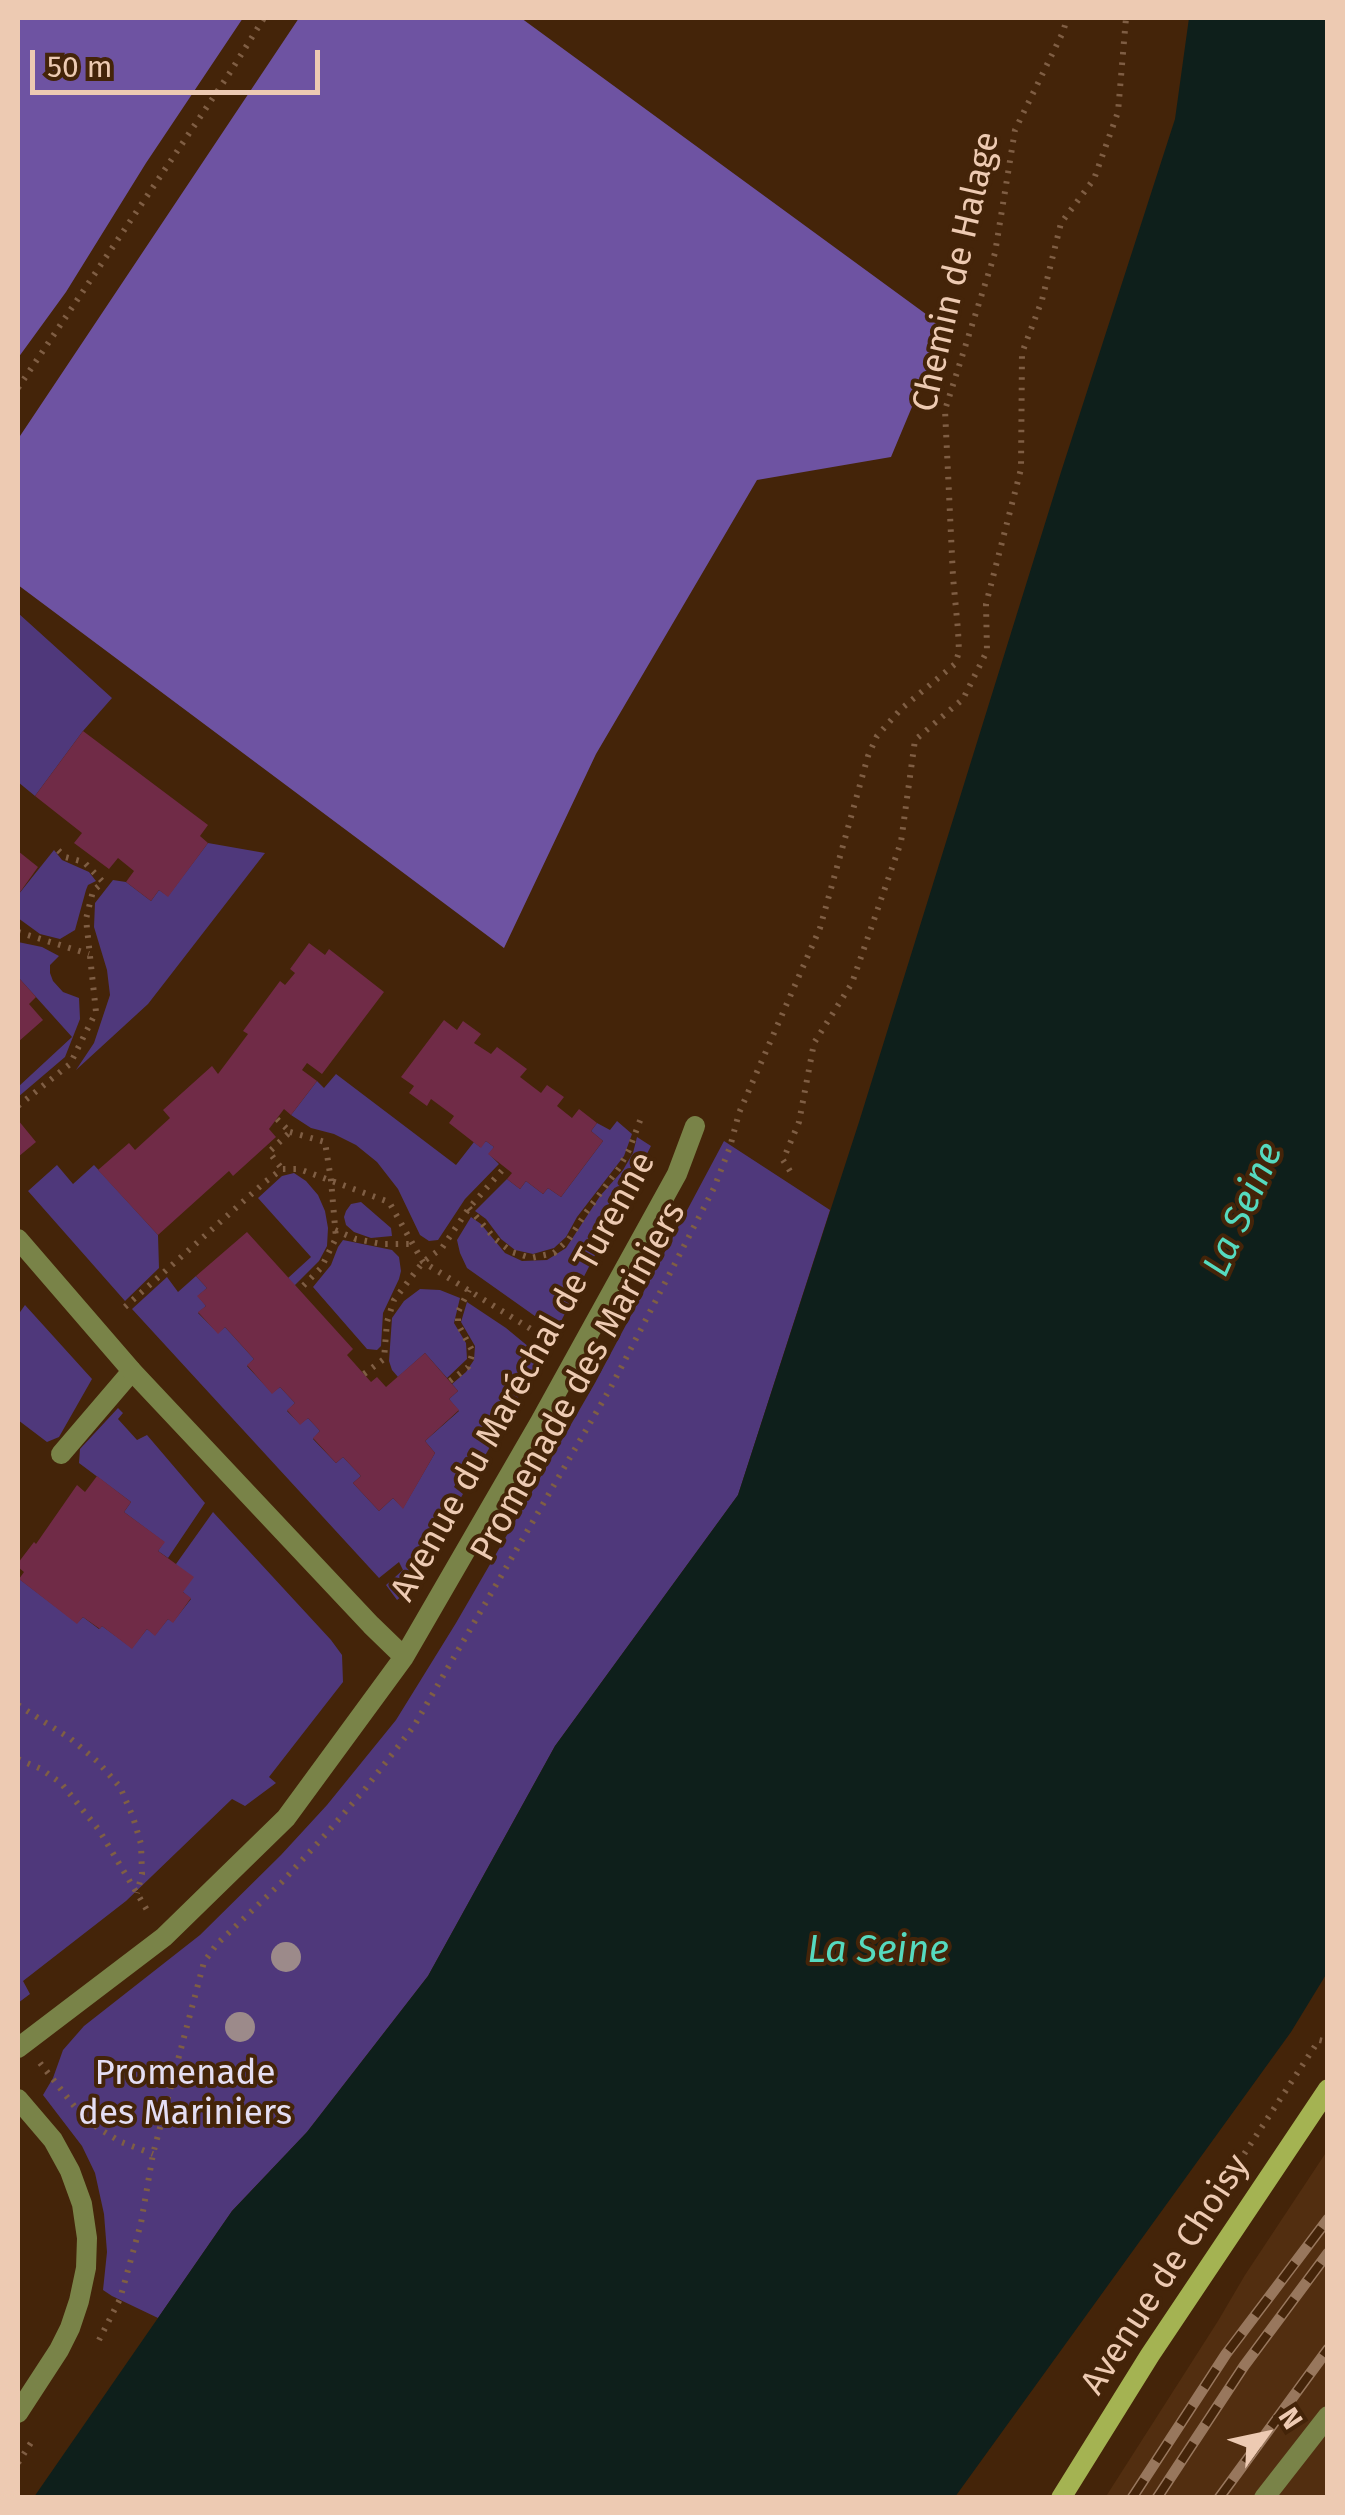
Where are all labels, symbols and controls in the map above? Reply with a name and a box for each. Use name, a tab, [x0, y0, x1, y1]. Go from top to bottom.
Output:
scale bar	[35, 30, 325, 92]
text: 50 m	[47, 49, 112, 85]
street label: Chemin de Halage	[904, 128, 1010, 416]
water label: La Seine	[1194, 1136, 1294, 1284]
street label: Avenue du Maréchal de Turenne	[383, 1145, 665, 1609]
street label: Promenade des Mariniers	[463, 1195, 695, 1569]
water label: La Seine	[807, 1928, 949, 1974]
park label: Promenade des Mariniers	[78, 2053, 292, 2135]
street label: Avenue de Choisy	[1073, 2147, 1259, 2403]
north arrow	[1215, 2385, 1315, 2485]
text: N	[1272, 2402, 1309, 2435]

